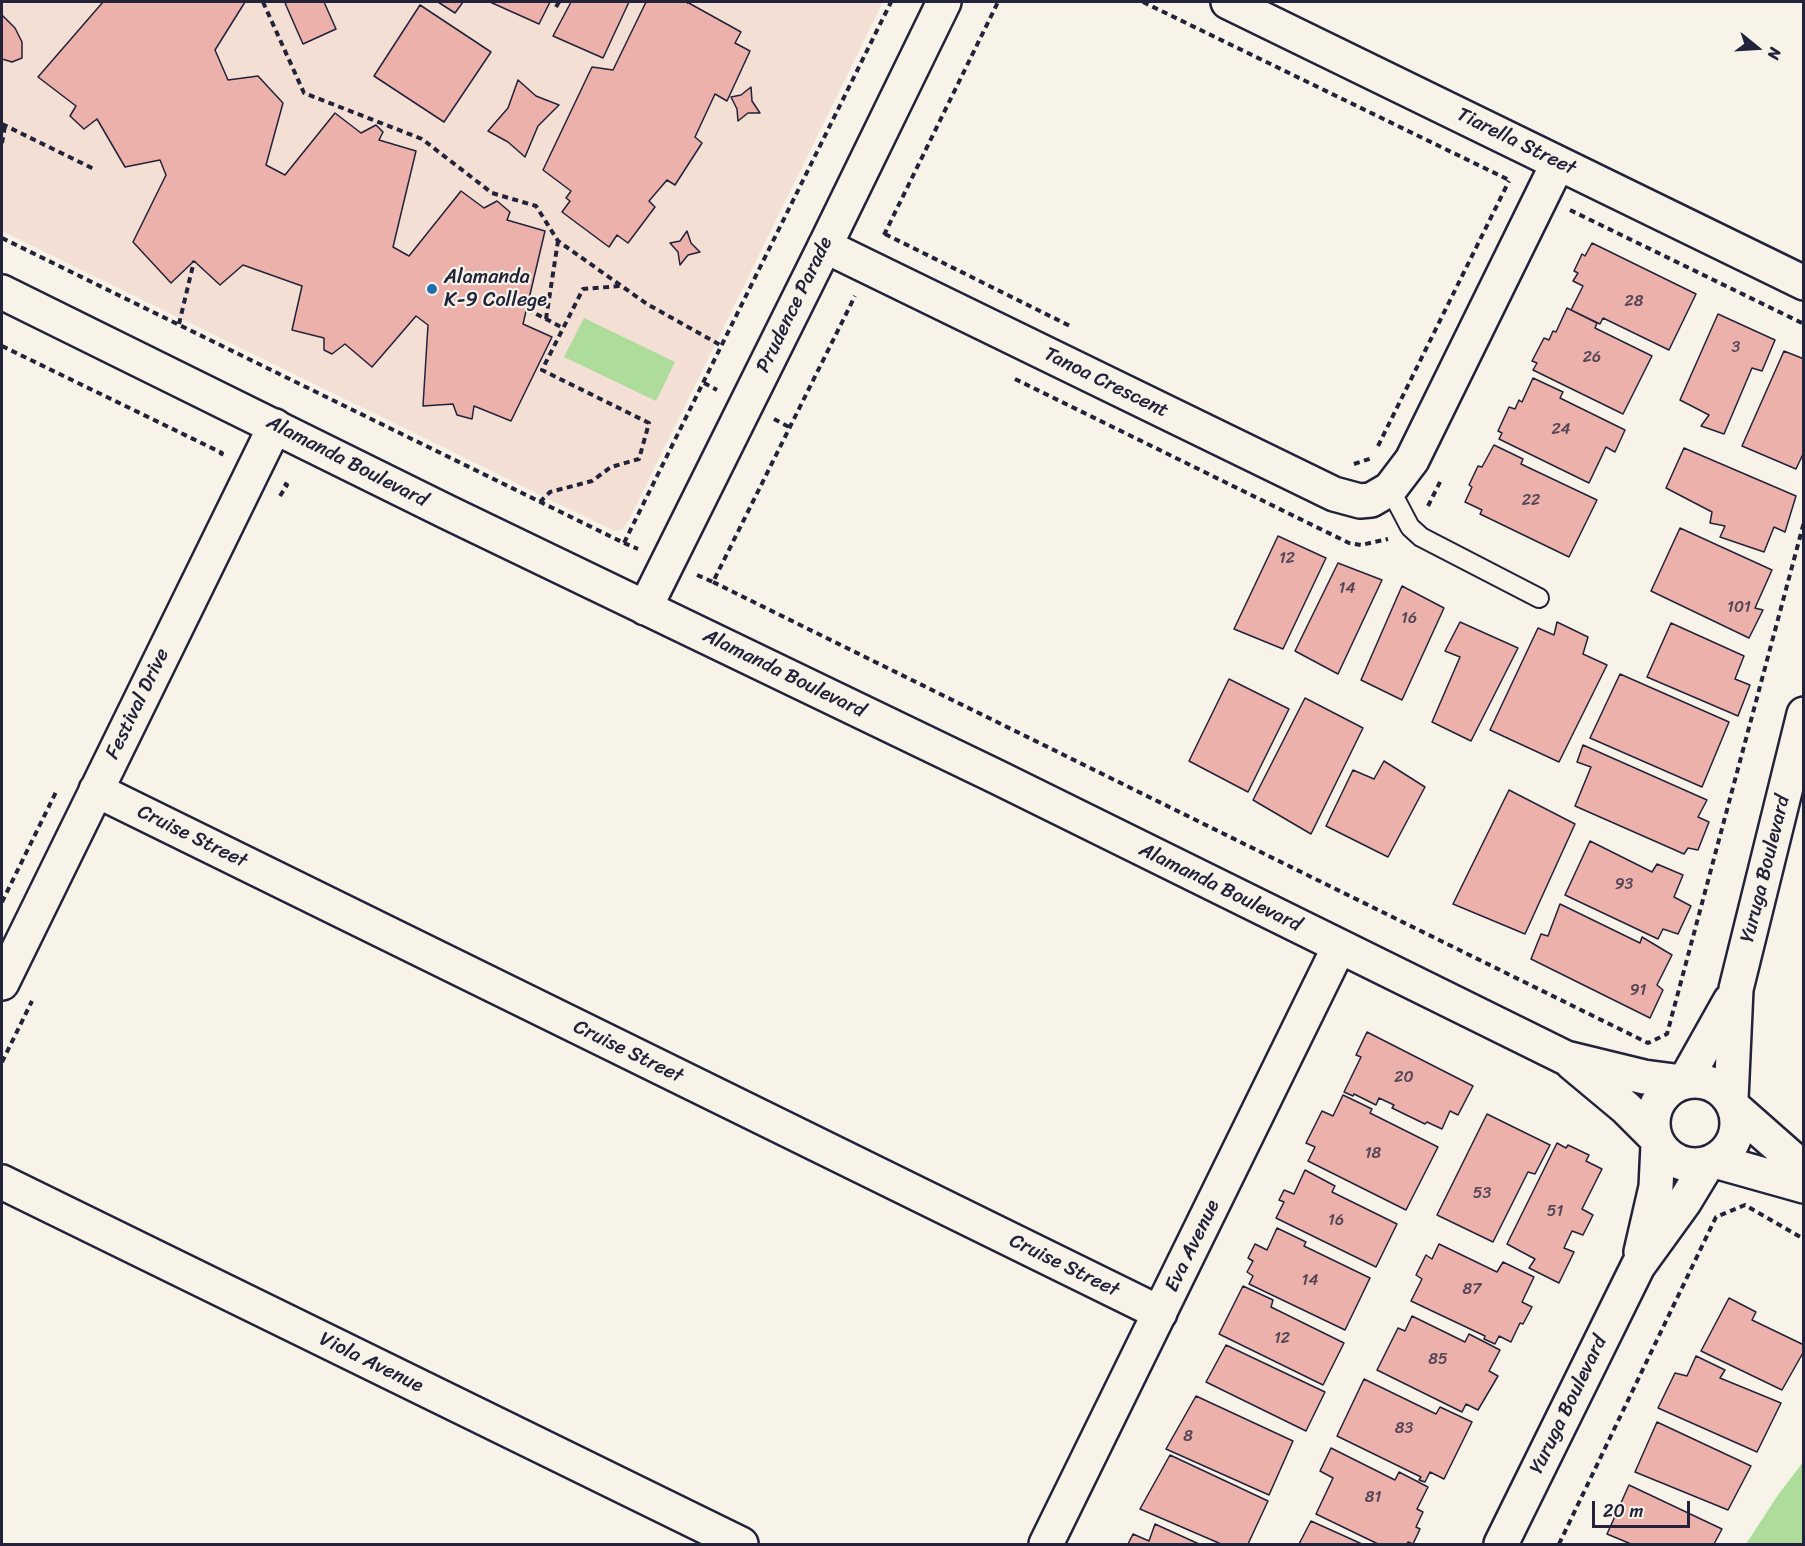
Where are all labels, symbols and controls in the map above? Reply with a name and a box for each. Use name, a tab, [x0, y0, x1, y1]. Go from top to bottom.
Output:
north arrow	[1727, 18, 1787, 78]
text: N	[1759, 44, 1790, 63]
street label: Tiarella Street	[1453, 103, 1579, 181]
street label: Prudence Parade	[752, 233, 838, 377]
place label: Alamanda K-9 College	[444, 266, 547, 313]
marker: Alamanda K-9 College	[425, 282, 439, 296]
house number: 28	[1625, 292, 1643, 312]
house number: 3	[1732, 338, 1740, 358]
street label: Tanoa Crescent	[1040, 343, 1172, 423]
house number: 26	[1583, 348, 1601, 368]
street label: Alamanda Boulevard	[262, 411, 432, 513]
house number: 24	[1551, 420, 1571, 440]
house number: 22	[1522, 491, 1540, 511]
house number: 12	[1279, 549, 1295, 569]
house number: 14	[1339, 579, 1355, 599]
house number: 101	[1727, 598, 1751, 618]
house number: 16	[1401, 609, 1417, 629]
street label: Alamanda Boulevard	[699, 624, 869, 724]
street label: Festival Drive	[101, 645, 175, 763]
street label: Yuruga Boulevard	[1736, 793, 1796, 945]
street label: Cruise Street	[133, 800, 251, 874]
street label: Alamanda Boulevard	[1135, 838, 1305, 938]
house number: 93	[1615, 875, 1633, 895]
house number: 91	[1630, 981, 1646, 1001]
street label: Cruise Street	[569, 1015, 687, 1089]
house number: 20	[1394, 1068, 1414, 1088]
house number: 18	[1365, 1144, 1381, 1164]
house number: 53	[1473, 1184, 1491, 1204]
street label: Eva Avenue	[1160, 1196, 1226, 1296]
house number: 51	[1547, 1202, 1563, 1222]
house number: 16	[1328, 1211, 1344, 1231]
street label: Cruise Street	[1005, 1229, 1123, 1303]
house number: 14	[1302, 1271, 1318, 1291]
house number: 87	[1463, 1280, 1481, 1300]
street label: Viola Avenue	[315, 1328, 427, 1398]
house number: 12	[1274, 1329, 1290, 1349]
street label: Yuruga Boulevard	[1525, 1332, 1613, 1478]
house number: 85	[1428, 1350, 1448, 1370]
house number: 83	[1395, 1419, 1413, 1439]
house number: 8	[1183, 1427, 1193, 1447]
house number: 81	[1365, 1488, 1381, 1508]
scale bar	[1595, 1489, 1692, 1527]
text: 20 m	[1603, 1495, 1643, 1527]

